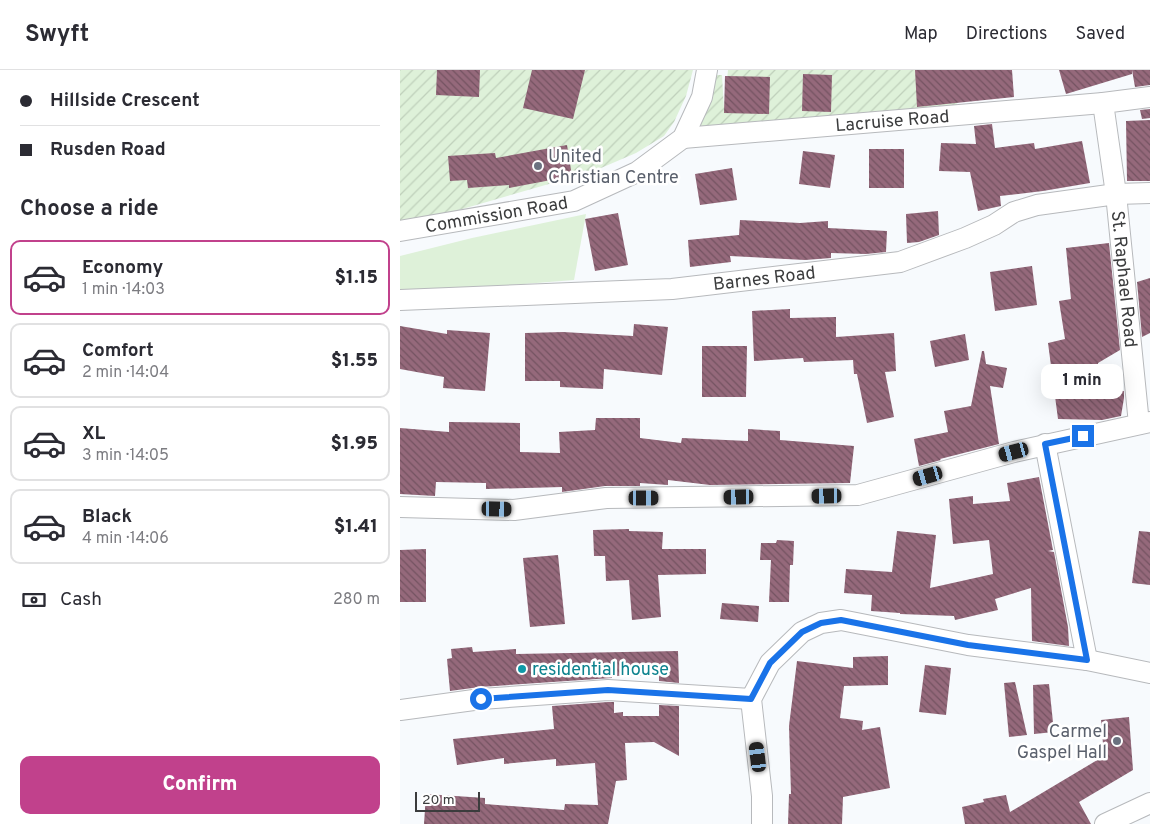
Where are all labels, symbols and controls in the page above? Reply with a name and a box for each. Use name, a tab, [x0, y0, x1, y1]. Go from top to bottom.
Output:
text: Swyft	[25, 20, 89, 50]
text: Map	[904, 23, 938, 46]
text: Directions	[966, 23, 1048, 46]
text: Saved	[1076, 23, 1125, 46]
text: Hillside Crescent	[50, 89, 200, 113]
street label: Lacruise Road	[834, 106, 950, 138]
text: Rusden Road	[50, 138, 166, 162]
place label: United Christian Centre	[548, 146, 679, 190]
marker: United Christian Centre	[532, 160, 544, 172]
street label: Commission Road	[424, 192, 570, 239]
text: Choose a ride	[20, 196, 158, 223]
street label: St. Raphael Road	[1105, 210, 1141, 349]
icon: car	[22, 255, 67, 300]
text: Economy	[82, 256, 163, 280]
street label: Barnes Road	[712, 262, 817, 297]
text: $1.15	[334, 266, 378, 290]
text: 1 min · 14:03	[82, 280, 165, 300]
icon: car	[22, 338, 67, 383]
text: Comfort	[82, 339, 154, 363]
text: $1.55	[331, 349, 378, 373]
text: 2 min · 14:04	[82, 363, 169, 383]
callout: 1 min	[1042, 364, 1124, 398]
text: 1 min	[1062, 371, 1102, 391]
icon: car	[22, 421, 67, 466]
text: XL	[82, 422, 105, 446]
route end	[1072, 425, 1094, 447]
text: $1.95	[330, 432, 378, 456]
car	[997, 441, 1030, 463]
text: 3 min · 14:05	[82, 446, 169, 466]
car	[911, 465, 944, 487]
car	[811, 488, 842, 504]
car	[723, 489, 754, 505]
car	[629, 491, 659, 506]
car	[481, 501, 512, 517]
icon: car	[22, 504, 67, 549]
text: Black	[82, 505, 132, 529]
text: $1.41	[334, 515, 378, 539]
text: 4 min · 14:06	[82, 529, 169, 549]
icon: cash	[20, 586, 48, 614]
text: Cash	[60, 588, 102, 612]
text: 280 m	[333, 590, 380, 610]
place label: residential house	[532, 659, 669, 682]
marker: residential house	[516, 663, 528, 675]
route start	[470, 688, 492, 710]
place label: Carmel Gaspel Hall	[1017, 721, 1107, 765]
marker: Carmel Gaspel Hall	[1111, 735, 1123, 747]
car	[748, 741, 767, 773]
button: Confirm	[20, 756, 380, 814]
scale bar	[415, 789, 480, 812]
text: 20 m	[422, 792, 455, 809]

